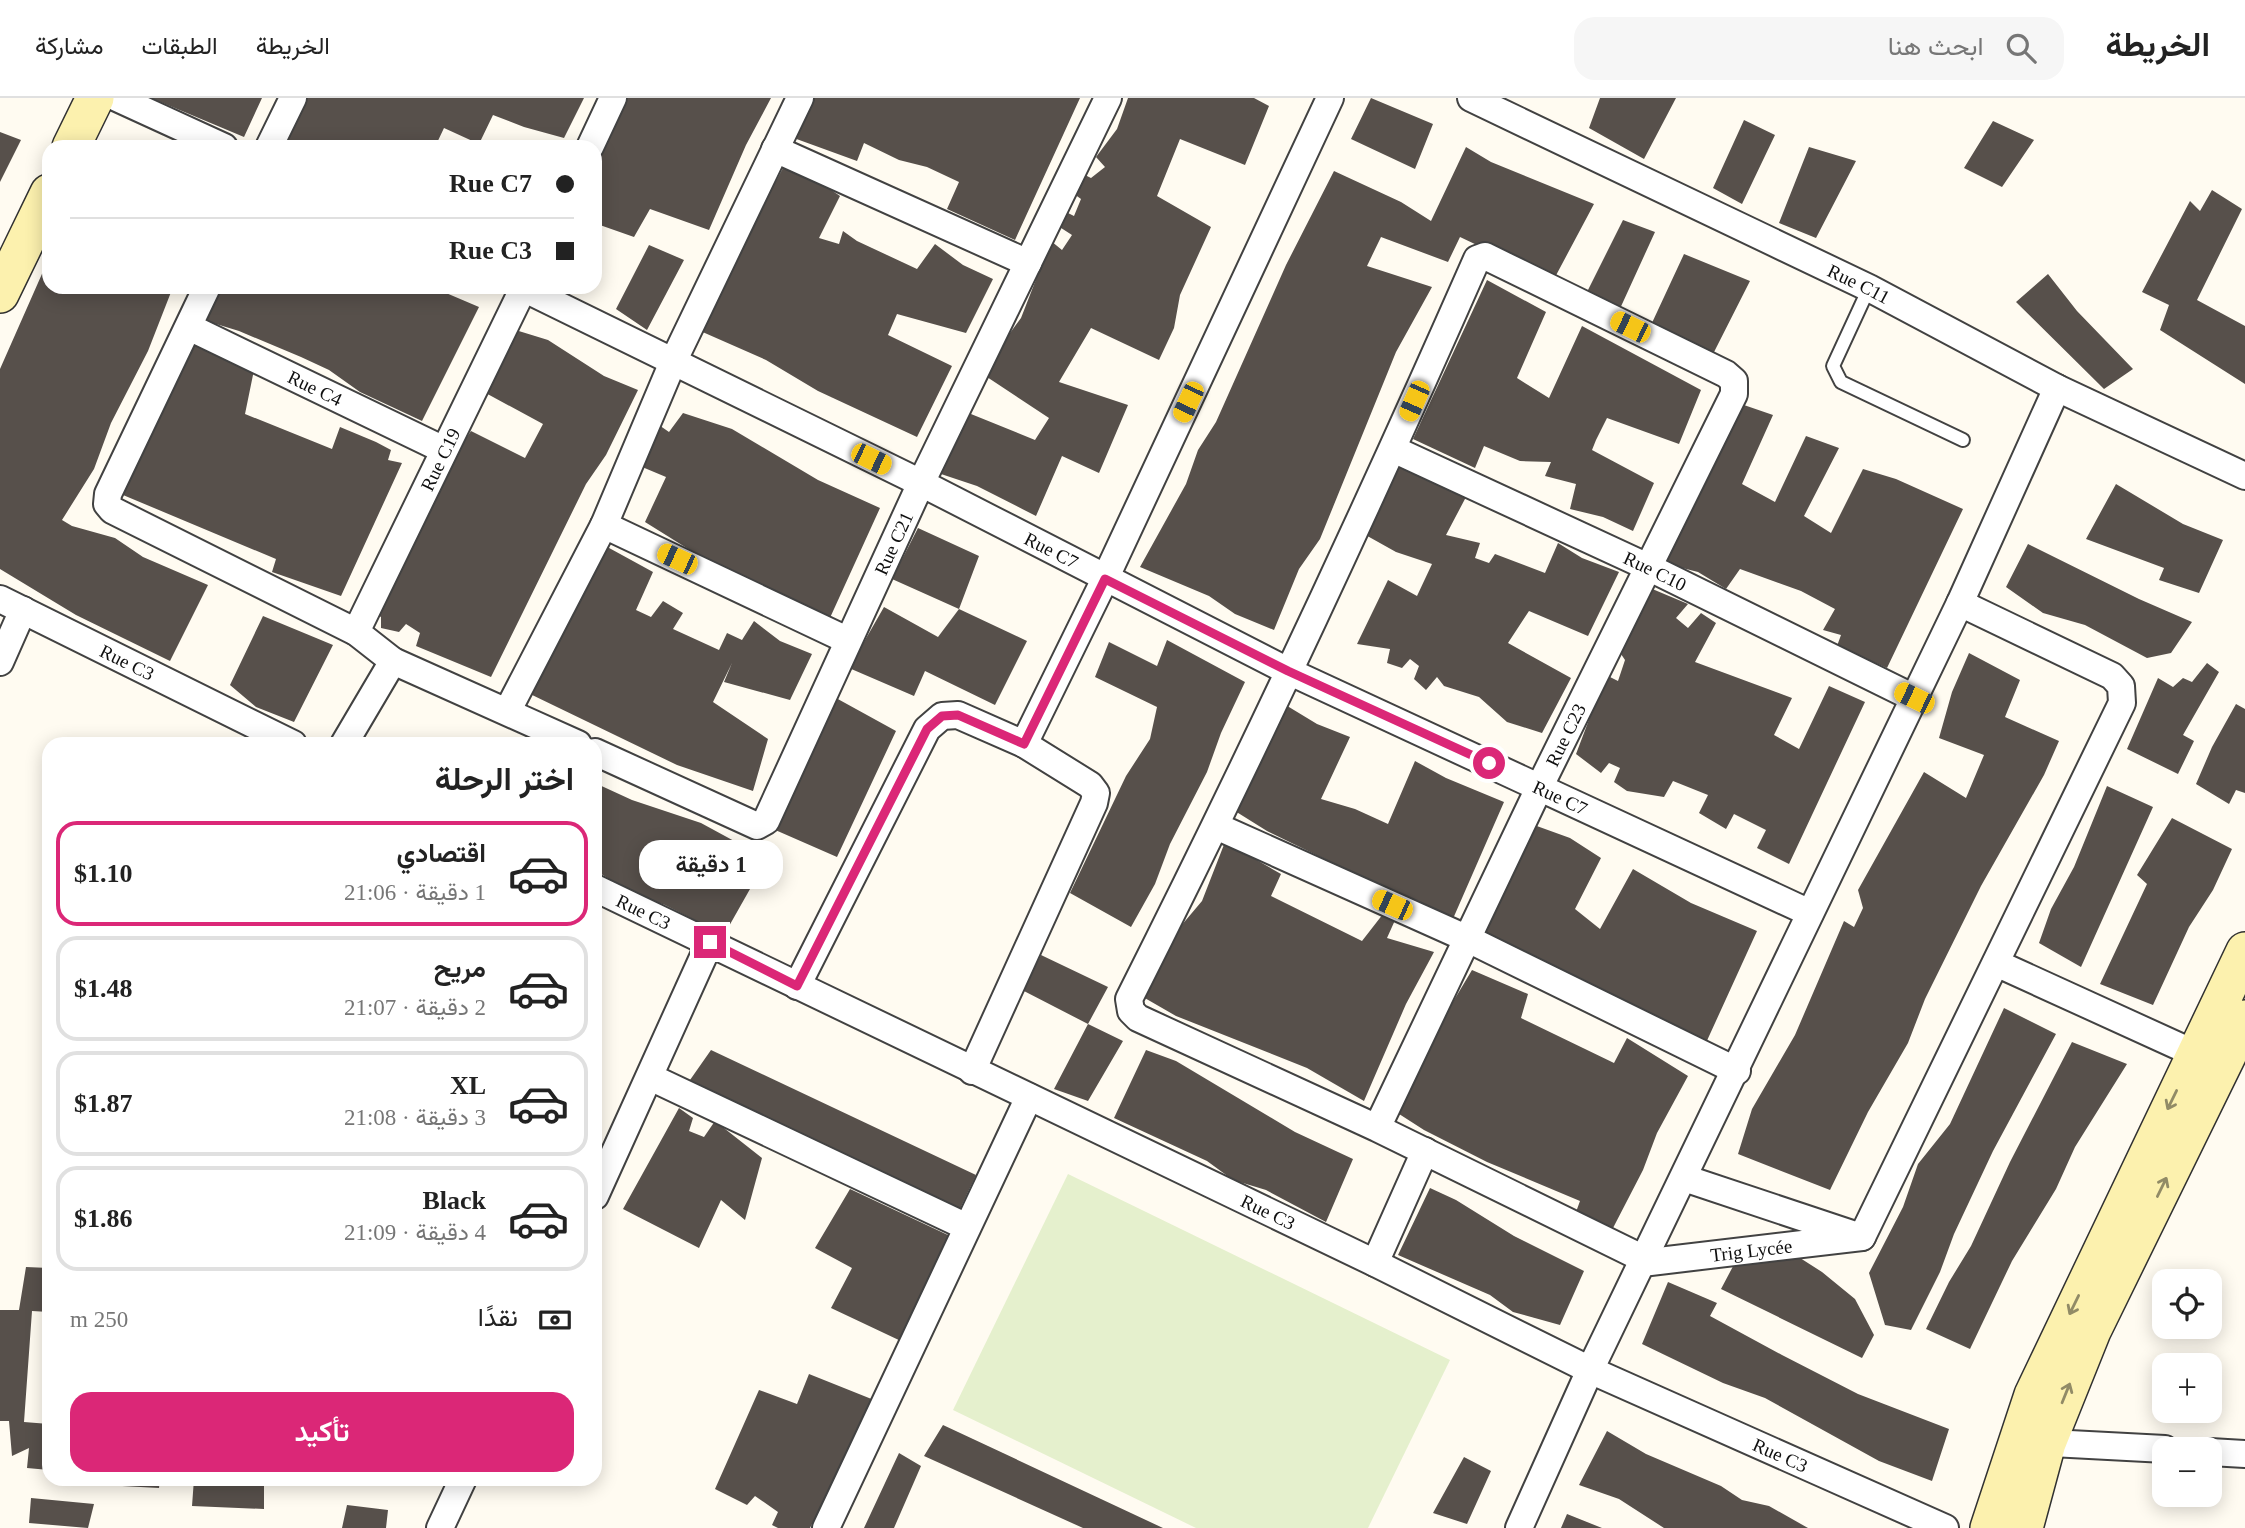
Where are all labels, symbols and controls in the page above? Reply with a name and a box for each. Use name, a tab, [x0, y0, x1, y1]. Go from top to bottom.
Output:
search box	[1574, 17, 2064, 80]
text: الخريطة	[2106, 27, 2210, 63]
icon: search	[2002, 29, 2040, 67]
text: ابحث هنا	[1888, 32, 1984, 61]
text: مشاركة	[35, 33, 103, 59]
text: الطبقات	[141, 33, 218, 59]
text: الخريطة	[256, 33, 330, 59]
text: Rue C7	[449, 169, 532, 198]
text: Rue C3	[449, 236, 532, 265]
street label: Rue C11	[1825, 259, 1893, 308]
car	[1607, 308, 1654, 346]
street label: Rue C4	[285, 366, 346, 410]
car	[1396, 378, 1433, 424]
car	[1170, 379, 1207, 425]
street label: Rue C19	[416, 425, 464, 494]
car	[848, 440, 895, 478]
street label: Rue C21	[870, 508, 917, 578]
street label: Rue C7	[1021, 527, 1082, 572]
car	[654, 541, 701, 577]
street label: Rue C10	[1620, 547, 1690, 595]
street label: Rue C3	[97, 640, 158, 684]
car	[1891, 679, 1938, 717]
street label: Rue C23	[1541, 700, 1590, 769]
route start	[1473, 747, 1505, 779]
text: اختر الرحلة	[435, 761, 574, 797]
street label: Rue C7	[1530, 776, 1591, 819]
text: اقتصادي	[397, 839, 486, 868]
callout: 1 دقيقة	[638, 840, 782, 890]
icon: car	[507, 842, 570, 905]
text: 1 دقيقة	[675, 852, 747, 877]
text: $1.10	[74, 859, 133, 888]
text: 1 دقيقة · 21:06	[344, 880, 486, 905]
car	[1369, 887, 1416, 923]
street label: Rue C3	[613, 889, 674, 933]
route end	[694, 926, 726, 958]
text: مريح	[434, 954, 486, 983]
icon: car	[507, 957, 570, 1020]
text: $1.48	[74, 974, 133, 1003]
text: 2 دقيقة · 21:07	[344, 995, 486, 1020]
text: XL	[450, 1071, 486, 1100]
icon: car	[507, 1072, 570, 1135]
text: $1.87	[74, 1089, 133, 1118]
one-way arrow	[2165, 1089, 2178, 1110]
text: 3 دقيقة · 21:08	[344, 1105, 486, 1130]
one-way arrow	[2156, 1177, 2170, 1198]
text: Black	[422, 1186, 486, 1215]
icon: car	[507, 1187, 570, 1250]
street label: Rue C3	[1238, 1190, 1299, 1234]
text: $1.86	[74, 1204, 133, 1233]
text: 4 دقيقة · 21:09	[344, 1220, 486, 1245]
street label: Trig Lycée	[1709, 1235, 1793, 1265]
map controls	[2152, 1269, 2222, 1507]
button: locate	[2152, 1269, 2222, 1339]
one-way arrow	[2067, 1294, 2080, 1315]
icon: cash	[536, 1301, 574, 1339]
text: نقدًا	[478, 1303, 518, 1332]
text: 250 m	[70, 1307, 128, 1332]
button: +	[2152, 1353, 2222, 1423]
one-way arrow	[2061, 1383, 2074, 1404]
button: تأكيد	[70, 1392, 574, 1472]
street label: Rue C3	[1750, 1433, 1811, 1476]
button: −	[2152, 1437, 2222, 1507]

